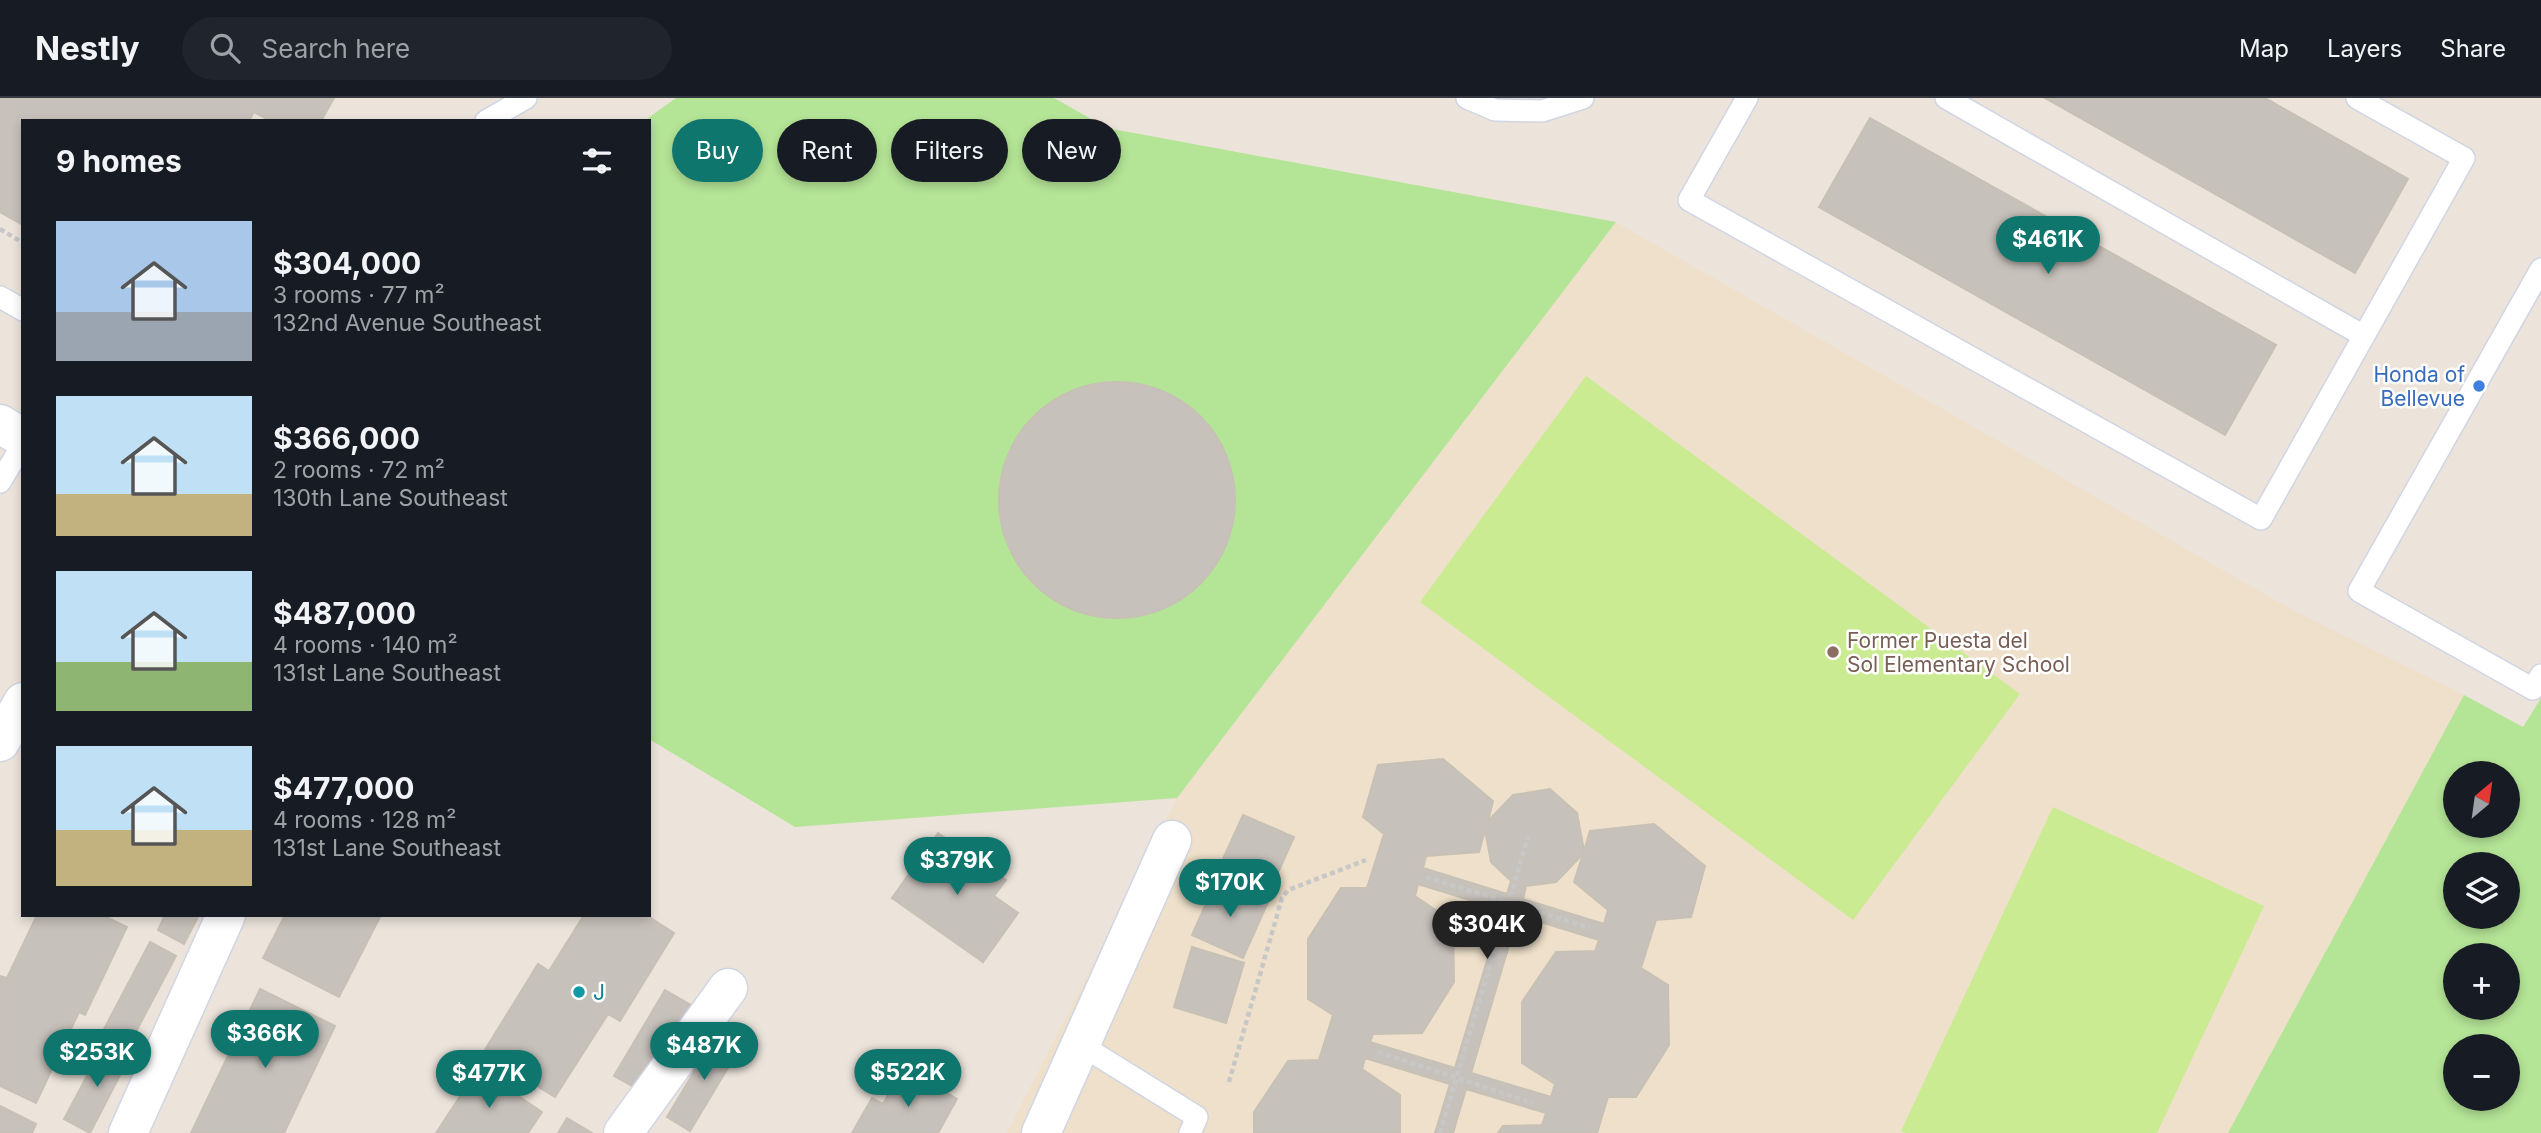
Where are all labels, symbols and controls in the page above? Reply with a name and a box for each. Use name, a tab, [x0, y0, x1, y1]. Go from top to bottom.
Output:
search box	[182, 17, 672, 80]
text: Nestly	[35, 28, 140, 68]
icon: search	[206, 29, 244, 67]
text: Search here	[262, 33, 410, 64]
text: Map	[2239, 34, 2289, 63]
text: Layers	[2327, 34, 2402, 63]
text: Share	[2440, 34, 2506, 63]
chip: Buy	[672, 119, 763, 182]
chip: Rent	[777, 119, 877, 182]
chip: Filters	[891, 119, 1008, 182]
chip: New	[1022, 119, 1121, 182]
icon: filters	[578, 142, 616, 180]
text: 9 homes	[56, 143, 182, 179]
pin: $461K	[1999, 216, 2097, 276]
text: $461K	[2012, 225, 2084, 253]
text: $304,000	[273, 245, 421, 281]
icon: home	[112, 249, 196, 333]
text: 3 rooms · 77 m²	[273, 281, 445, 309]
text: 132nd Avenue Southeast	[273, 309, 541, 337]
place label: Honda of Bellevue	[2373, 362, 2465, 411]
marker: Honda of Bellevue	[2471, 378, 2487, 394]
text: $366,000	[273, 420, 420, 456]
icon: home	[112, 424, 196, 508]
text: 2 rooms · 72 m²	[273, 456, 445, 484]
text: 130th Lane Southeast	[273, 484, 508, 512]
text: $487,000	[273, 595, 416, 631]
icon: home	[112, 599, 196, 683]
place label: Former Puesta del Sol Elementary School	[1847, 628, 2070, 677]
text: 4 rooms · 140 m²	[273, 631, 458, 659]
marker: Former Puesta del Sol Elementary School	[1825, 644, 1841, 660]
text: 131st Lane Southeast	[273, 659, 501, 687]
north arrow	[2443, 761, 2520, 838]
map controls	[2443, 761, 2520, 1111]
text: $477,000	[273, 770, 415, 806]
icon: home	[112, 774, 196, 858]
text: 4 rooms · 128 m²	[273, 806, 456, 834]
text: 131st Lane Southeast	[273, 834, 501, 862]
pin: $379K	[908, 838, 1006, 897]
text: $379K	[920, 846, 994, 874]
button: layers	[2443, 852, 2520, 929]
pin: $170K	[1181, 860, 1279, 919]
text: $170K	[1195, 868, 1265, 896]
pin: $304K	[1438, 902, 1536, 961]
text: $304K	[1448, 910, 1526, 938]
button: +	[2443, 943, 2520, 1020]
place label: J	[593, 980, 605, 1005]
marker: J	[571, 984, 587, 1000]
pin: $366K	[216, 1010, 314, 1070]
text: $366K	[227, 1019, 303, 1047]
pin: $487K	[655, 1023, 753, 1082]
pin: $253K	[48, 1030, 146, 1089]
text: $487K	[666, 1031, 742, 1059]
button: −	[2443, 1034, 2520, 1111]
text: $253K	[59, 1038, 135, 1066]
pin: $522K	[859, 1049, 957, 1109]
pin: $477K	[440, 1051, 538, 1110]
text: $522K	[870, 1058, 946, 1086]
text: $477K	[452, 1059, 526, 1087]

